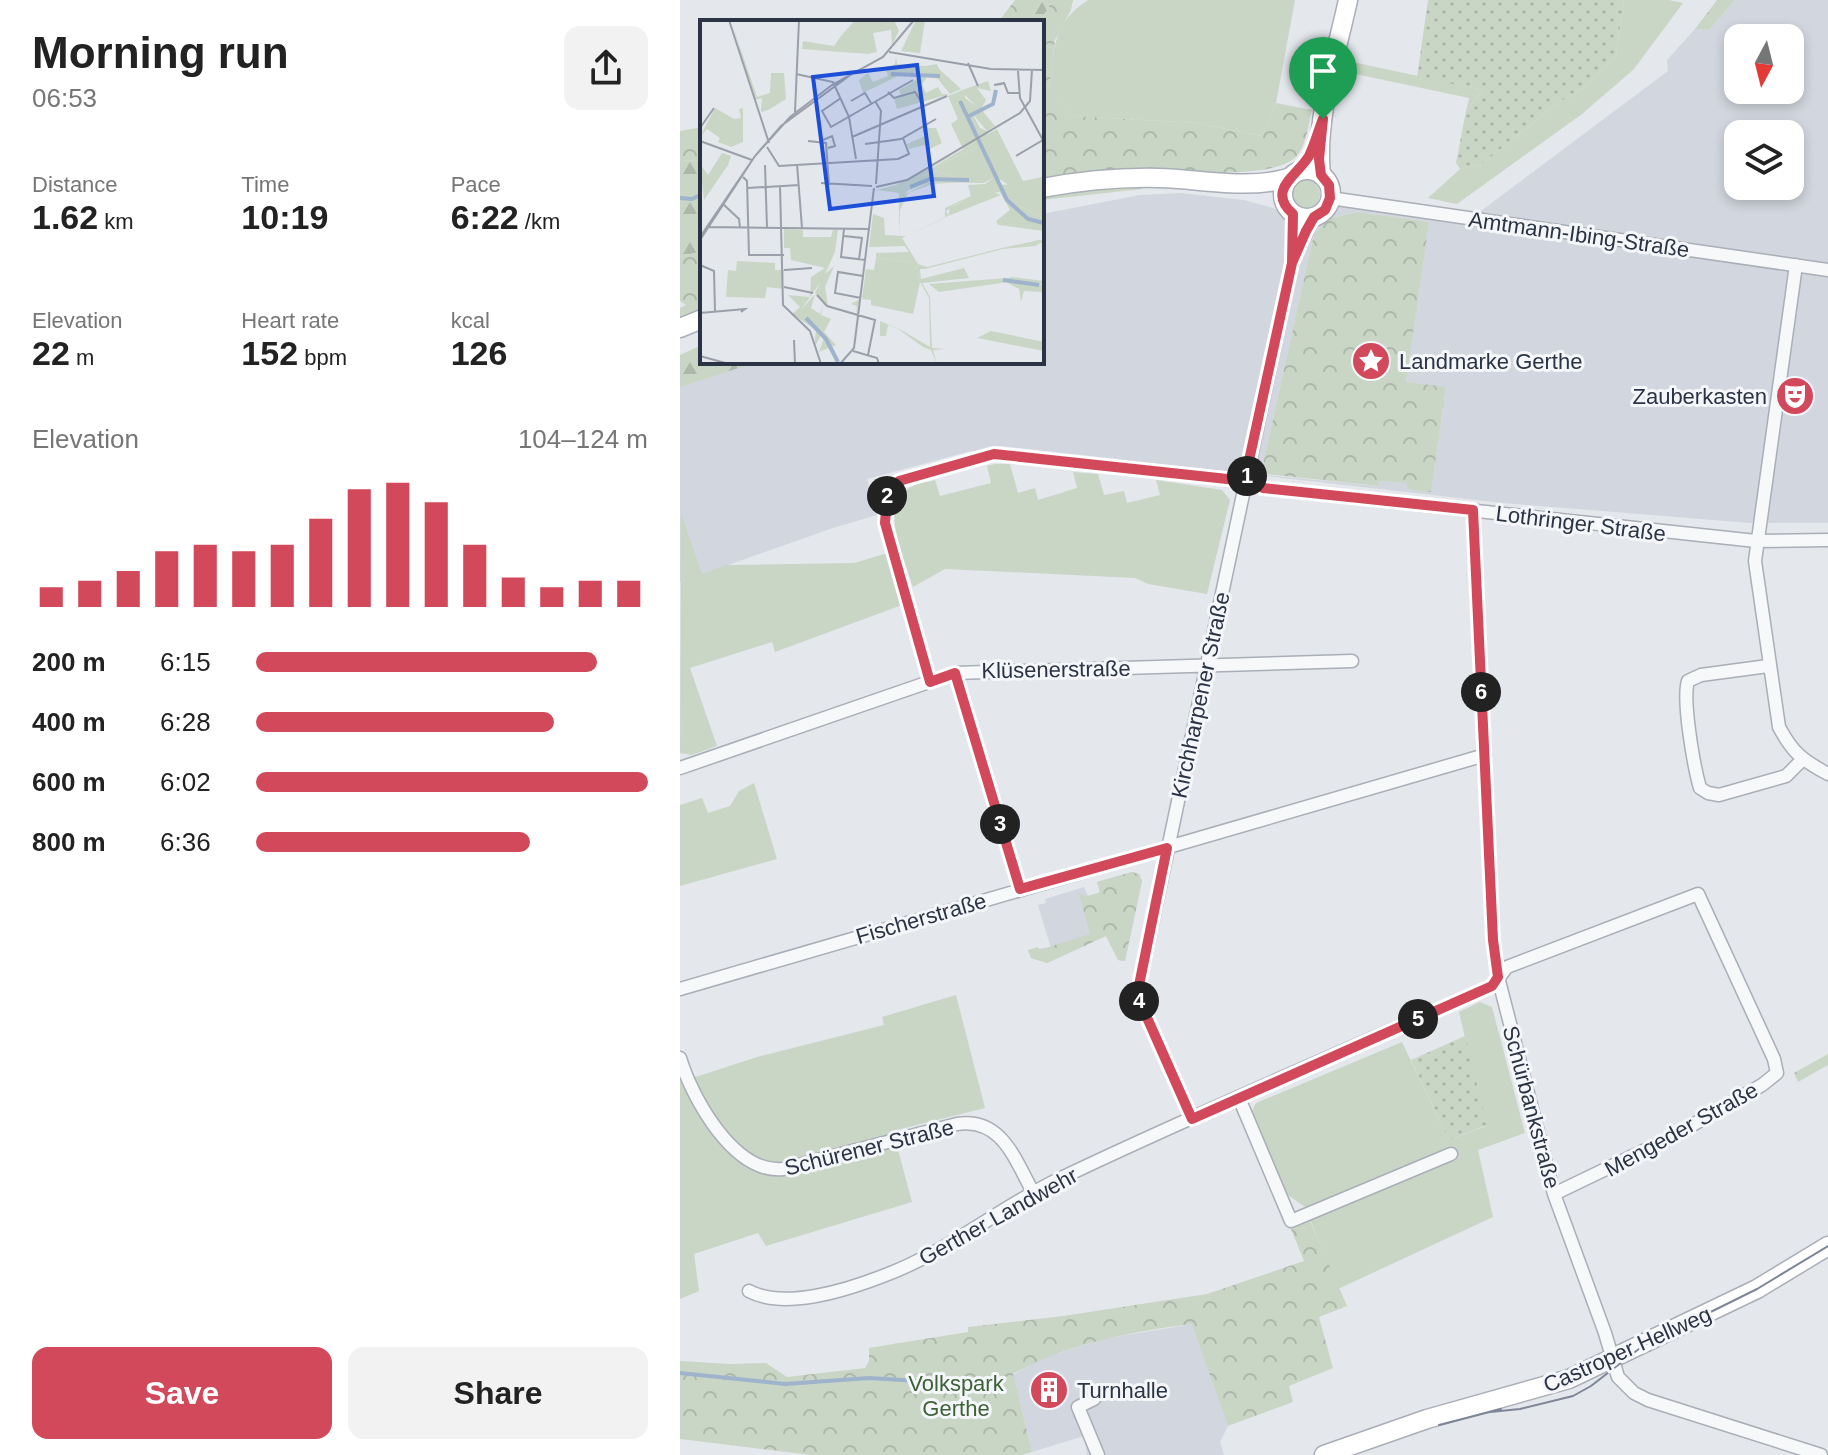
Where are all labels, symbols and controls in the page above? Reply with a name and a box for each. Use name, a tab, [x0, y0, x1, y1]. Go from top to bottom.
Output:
inset map	[700, 20, 1044, 364]
north arrow	[1724, 24, 1804, 104]
map controls	[1724, 24, 1804, 200]
button: share	[564, 26, 648, 110]
text: Morning run	[32, 28, 289, 77]
pin	[1289, 37, 1357, 119]
icon: arrive	[1301, 49, 1345, 93]
text: 06:53	[32, 83, 97, 113]
button: layers	[1724, 120, 1804, 200]
text: Distance	[32, 172, 118, 197]
text: Time	[241, 172, 289, 197]
text: Pace	[451, 172, 501, 197]
text: 1.62	[32, 198, 98, 236]
text: 10:19	[241, 198, 328, 236]
text: 6:22	[451, 198, 519, 236]
street label: Amtmann-Ibing-Straße	[1467, 207, 1691, 262]
text: km	[98, 209, 134, 234]
text: /km	[519, 209, 560, 234]
text: Elevation	[32, 308, 123, 333]
text: Heart rate	[241, 308, 339, 333]
text: kcal	[451, 308, 490, 333]
text: 22	[32, 334, 70, 372]
text: 152	[241, 334, 298, 372]
text: 126	[451, 334, 507, 372]
place icon: Landmarke Gerthe	[1350, 340, 1392, 382]
text: m	[70, 345, 94, 370]
text: bpm	[298, 345, 347, 370]
place label: Landmarke Gerthe	[1399, 349, 1582, 374]
theatre icon: Zauberkasten	[1774, 375, 1816, 417]
place label: Zauberkasten	[1632, 384, 1767, 409]
text: Elevation	[32, 424, 139, 454]
text: 104–124 m	[518, 424, 648, 454]
pin: 1	[1227, 456, 1267, 496]
text: 1	[1241, 463, 1253, 488]
pin: 2	[867, 476, 907, 516]
text: 2	[881, 483, 893, 508]
street label: Lothringer Straße	[1494, 501, 1667, 546]
street label: Kirchharpener Straße	[1166, 590, 1235, 801]
text: 200 m	[32, 647, 106, 677]
text: 6:15	[160, 647, 211, 677]
street label: Klüsenerstraße	[981, 656, 1131, 683]
pin: 6	[1461, 672, 1501, 712]
text: 6	[1475, 679, 1487, 704]
text: 400 m	[32, 707, 106, 737]
text: 6:28	[160, 707, 211, 737]
text: 600 m	[32, 767, 106, 797]
text: 6:02	[160, 767, 211, 797]
pin: 3	[980, 804, 1020, 844]
text: 3	[994, 811, 1006, 836]
text: 800 m	[32, 827, 106, 857]
text: 6:36	[160, 827, 211, 857]
street label: Fischerstraße	[853, 888, 989, 949]
pin: 4	[1119, 981, 1159, 1021]
text: 4	[1133, 988, 1145, 1013]
pin: 5	[1398, 999, 1438, 1039]
text: 5	[1412, 1006, 1424, 1031]
street label: Schürbankstraße	[1498, 1023, 1565, 1191]
street label: Mengeder Straße	[1600, 1077, 1762, 1182]
street label: Schürener Straße	[782, 1114, 956, 1181]
street label: Gerther Landwehr	[915, 1163, 1082, 1270]
street label: Castroper Hellweg	[1539, 1301, 1715, 1398]
button: Save	[32, 1347, 332, 1439]
button: Share	[348, 1347, 648, 1439]
building icon: Turnhalle	[1028, 1369, 1070, 1411]
park label: Volkspark Gerthe	[908, 1371, 1005, 1421]
place label: Turnhalle	[1077, 1378, 1168, 1403]

